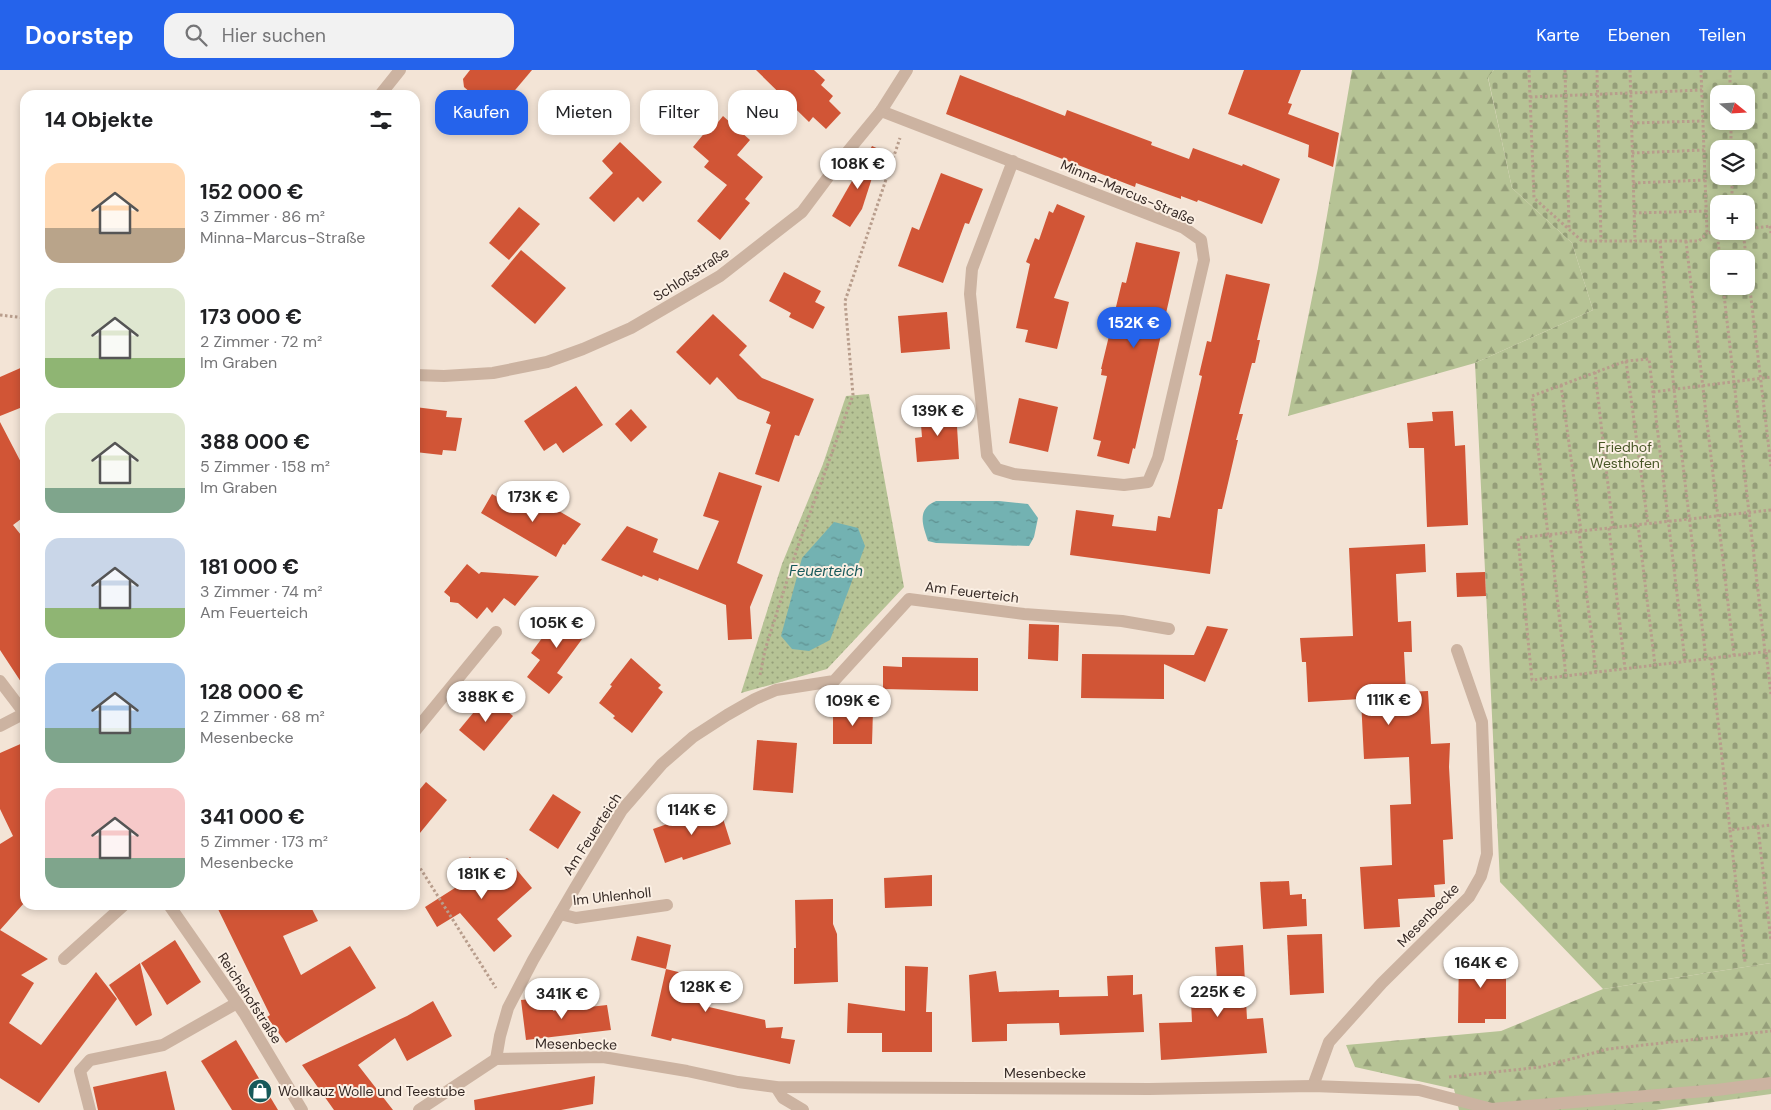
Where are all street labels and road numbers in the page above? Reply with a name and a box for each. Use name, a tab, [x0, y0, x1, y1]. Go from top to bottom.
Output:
street label: Minna-Marcus-Straße	[1058, 155, 1198, 229]
street label: Schloßstraße	[650, 243, 732, 305]
street label: Am Feuerteich	[924, 577, 1020, 607]
street label: Am Feuerteich	[559, 789, 625, 879]
street label: Mesenbecke	[1393, 879, 1463, 951]
street label: Im Uhlenholl	[572, 883, 652, 909]
street label: Reichshofstraße	[214, 949, 286, 1047]
street label: Mesenbecke	[535, 1034, 617, 1054]
street label: Mesenbecke	[1004, 1064, 1086, 1082]

